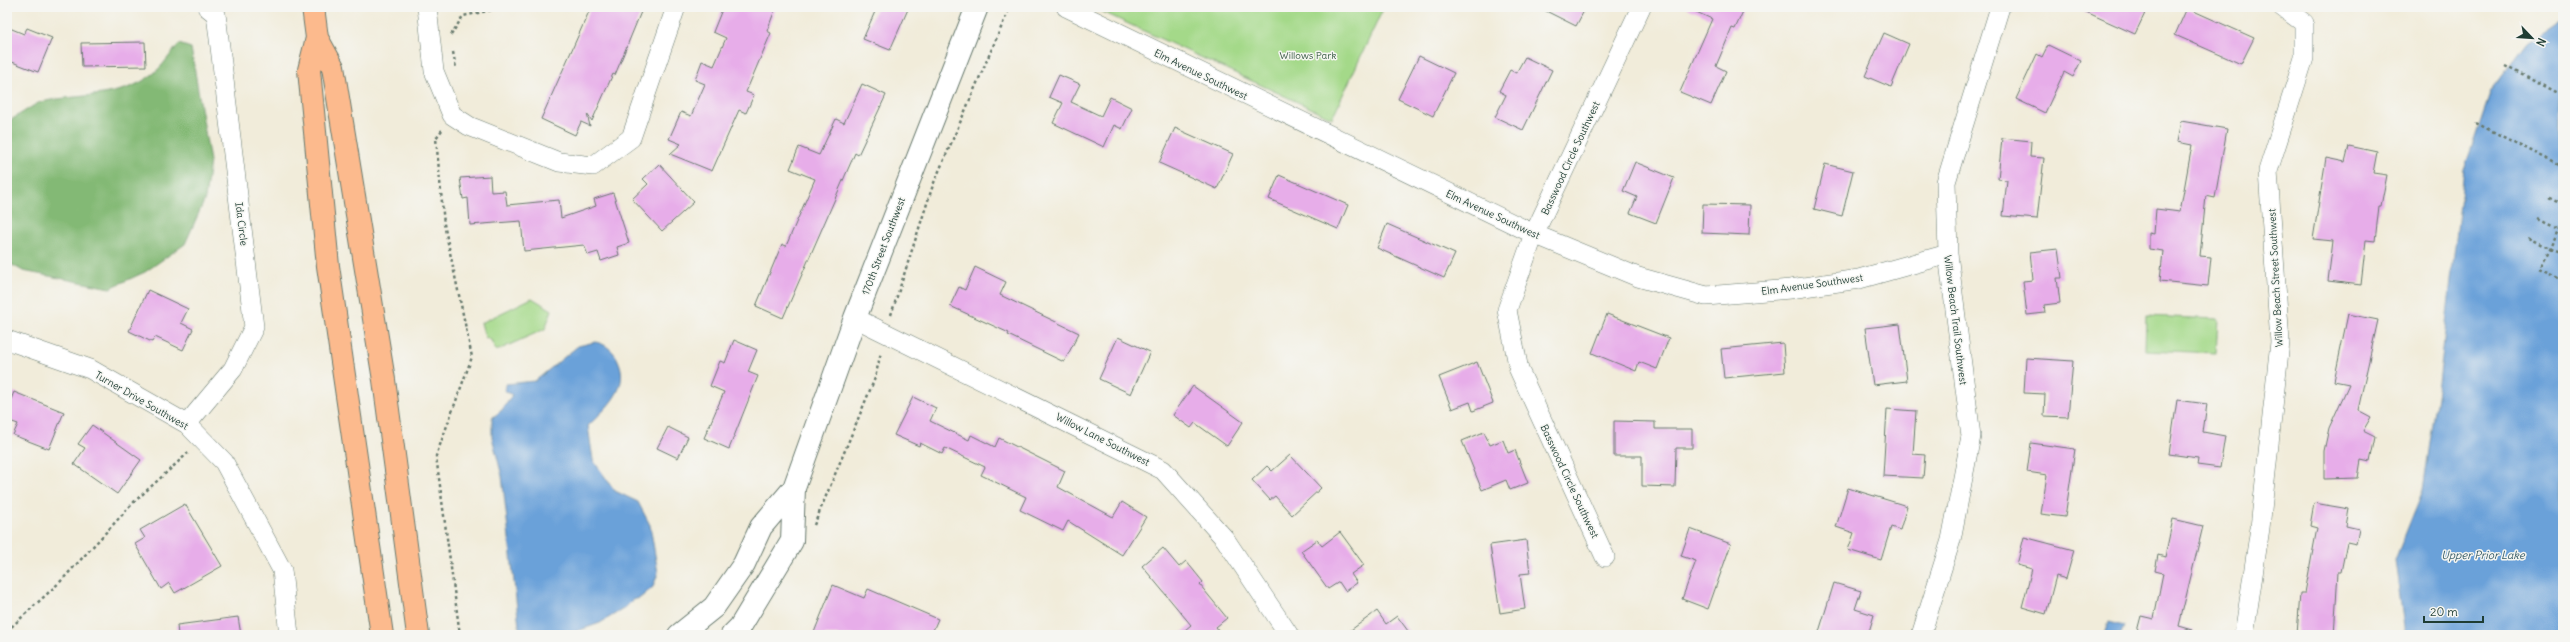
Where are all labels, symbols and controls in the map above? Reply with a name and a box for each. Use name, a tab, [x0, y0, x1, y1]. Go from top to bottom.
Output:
north arrow	[2512, 18, 2552, 58]
text: N	[2533, 36, 2549, 49]
street label: Elm Avenue Southwest	[1152, 46, 1250, 103]
park label: Willows Park	[1280, 49, 1336, 62]
street label: Basswood Circle Southwest	[1538, 99, 1603, 217]
street label: Elm Avenue Southwest	[1444, 187, 1543, 242]
street label: 170th Street Southwest	[859, 195, 908, 297]
street label: Ida Circle	[232, 202, 251, 247]
street label: Willow Beach Street Southwest	[2265, 208, 2286, 348]
street label: Willow Beach Trail Southwest	[1941, 254, 1970, 386]
street label: Elm Avenue Southwest	[1760, 271, 1864, 298]
street label: Turner Drive Southwest	[93, 368, 191, 433]
street label: Willow Lane Southwest	[1054, 410, 1152, 469]
street label: Basswood Circle Southwest	[1537, 422, 1602, 541]
water label: Upper Prior Lake	[2441, 548, 2526, 562]
scale bar	[2424, 598, 2483, 624]
text: 20 m	[2430, 604, 2458, 619]

